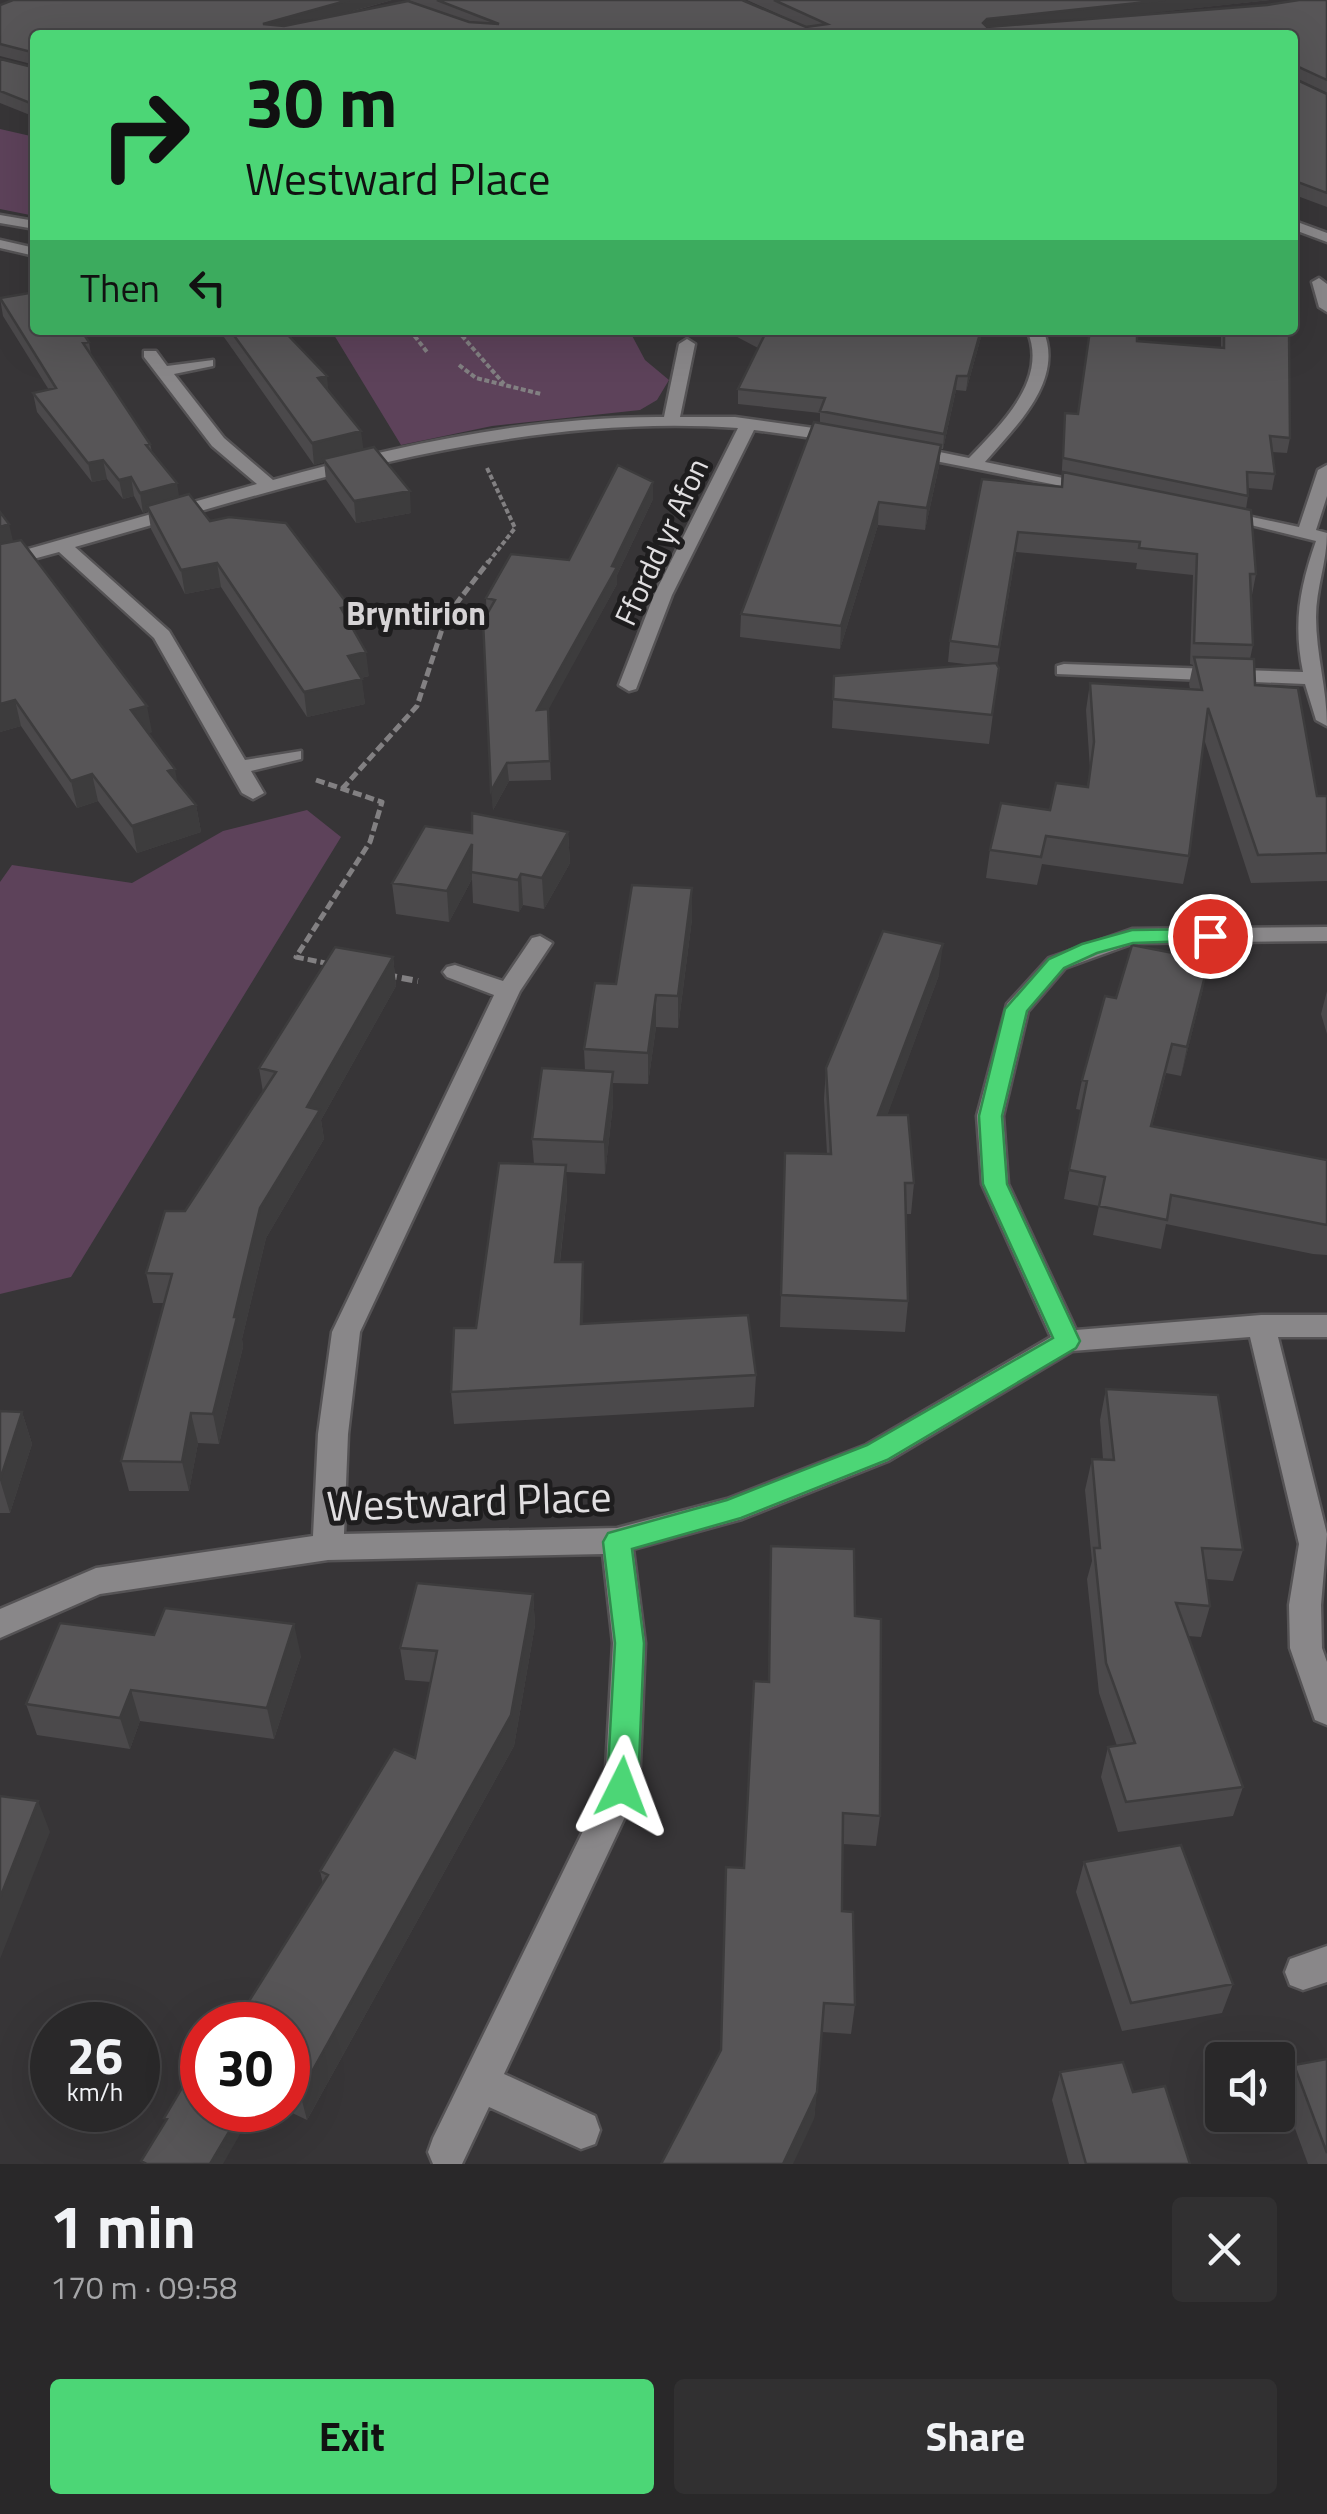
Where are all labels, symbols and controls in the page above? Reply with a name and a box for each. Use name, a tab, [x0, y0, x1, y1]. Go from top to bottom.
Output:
text: 30 m	[245, 48, 398, 154]
icon: right	[80, 70, 210, 200]
text: Westward Place	[245, 144, 550, 212]
text: Then	[80, 259, 160, 317]
icon: left	[180, 260, 235, 315]
street label: Ffordd yr Afon	[602, 450, 720, 633]
district label: Bryntirion	[346, 589, 486, 637]
pin	[1168, 894, 1253, 979]
icon: arrive	[1183, 909, 1238, 964]
street label: Westward Place	[325, 1463, 613, 1537]
position arrow	[570, 1735, 674, 1839]
speed limit sign: 30	[180, 2002, 310, 2132]
text: 26	[67, 2017, 123, 2093]
map controls	[1205, 2042, 1295, 2132]
button: sound	[1205, 2042, 1295, 2132]
text: km/h	[67, 2073, 123, 2111]
text: 1 min	[50, 2180, 196, 2271]
button: close	[1172, 2197, 1277, 2302]
text: 170 m · 09:58	[50, 2263, 237, 2311]
button: Exit	[50, 2379, 654, 2494]
button: Share	[674, 2379, 1277, 2494]

